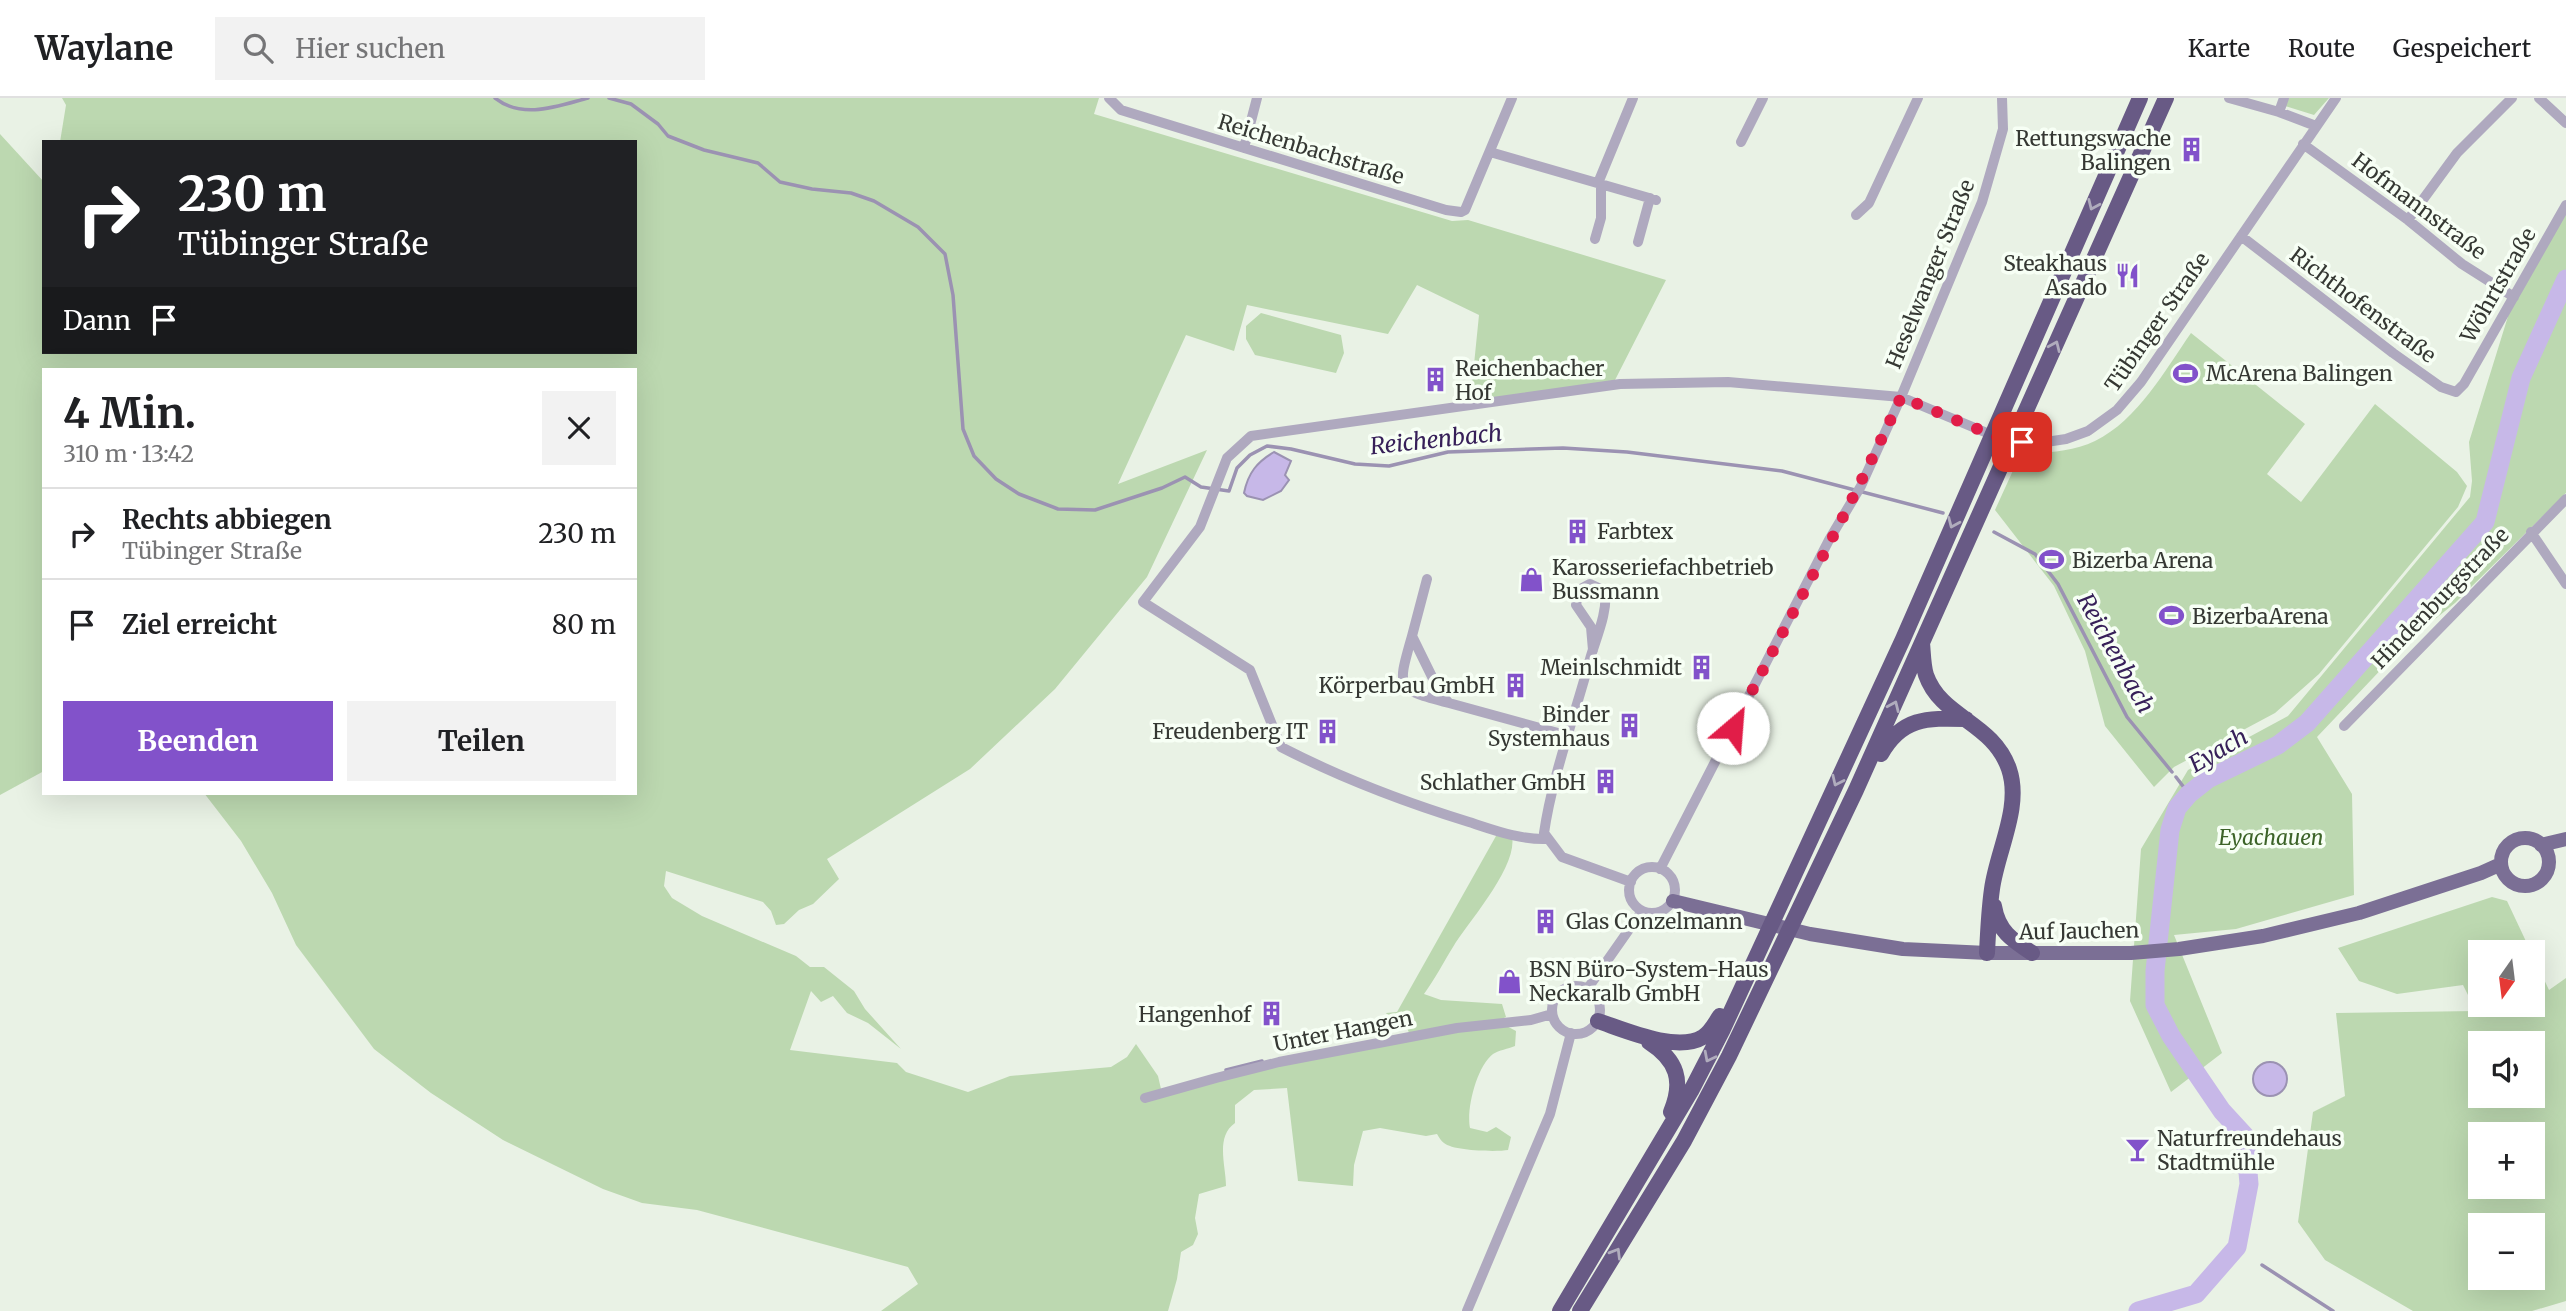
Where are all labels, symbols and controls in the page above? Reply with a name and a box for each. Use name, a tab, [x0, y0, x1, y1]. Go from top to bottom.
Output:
search box	[215, 17, 705, 80]
text: Waylane	[35, 28, 173, 69]
icon: search	[239, 29, 277, 67]
text: Hier suchen	[295, 32, 445, 65]
text: Karte	[2188, 33, 2250, 64]
text: Route	[2288, 33, 2355, 64]
text: Gespeichert	[2393, 33, 2531, 64]
street label: Reichenbachstraße	[1215, 108, 1407, 190]
place label: Rettungswache Balingen	[2015, 125, 2171, 176]
building icon: Rettungswache Balingen	[2177, 136, 2205, 164]
street label: Hofmannstraße	[2347, 147, 2491, 265]
text: 230 m	[178, 163, 326, 224]
icon: right	[63, 168, 154, 259]
street label: Heselwanger Straße	[1880, 175, 1980, 373]
one-way arrow	[2087, 198, 2101, 211]
street label: Wöhrtstraße	[2454, 223, 2542, 348]
text: Tübinger Straße	[178, 224, 428, 264]
street label: Richthofenstraße	[2285, 241, 2441, 369]
street label: Tübinger Straße	[2099, 247, 2215, 397]
place label: Steakhaus Asado	[2003, 250, 2107, 301]
restaurant icon: Steakhaus Asado	[2113, 261, 2141, 289]
icon: arrive	[145, 301, 183, 339]
text: Dann	[63, 304, 131, 337]
one-way arrow	[2047, 341, 2061, 353]
place label: Reichenbacher Hof	[1455, 355, 1605, 406]
sports icon: McArena Balingen	[2172, 359, 2200, 387]
place label: McArena Balingen	[2206, 360, 2393, 387]
building icon: Reichenbacher Hof	[1421, 366, 1449, 394]
text: 4 Min.	[63, 387, 196, 439]
button: close	[542, 391, 616, 465]
pin	[1992, 412, 2052, 472]
water label: Reichenbach	[1369, 418, 1503, 460]
icon: arrive	[2003, 423, 2041, 461]
text: 310 m · 13:42	[63, 439, 194, 468]
text: Rechts abbiegen	[122, 503, 332, 536]
icon: right	[63, 515, 101, 553]
one-way arrow	[1947, 515, 1961, 528]
text: 230 m	[538, 517, 616, 550]
building icon: Farbtex	[1563, 517, 1591, 545]
place label: Farbtex	[1597, 518, 1674, 545]
street label: Hindenburgstraße	[2366, 522, 2514, 674]
text: Tübinger Straße	[122, 536, 302, 565]
sports icon: Bizerba Arena	[2038, 546, 2066, 574]
place label: Bizerba Arena	[2072, 547, 2213, 574]
place label: Karosseriefachbetrieb Bussmann	[1552, 554, 1774, 605]
shop icon: Karosseriefachbetrieb Bussmann	[1518, 565, 1546, 593]
water label: Reichenbach	[2071, 588, 2161, 718]
sports icon: BizerbaArena	[2158, 602, 2186, 630]
place label: BizerbaArena	[2192, 603, 2329, 630]
icon: arrive	[63, 606, 101, 644]
text: Ziel erreicht	[122, 608, 277, 641]
text: 80 m	[552, 608, 616, 641]
building icon: Meinlschmidt	[1688, 653, 1716, 681]
place label: Meinlschmidt	[1540, 654, 1682, 681]
building icon: Körperbau GmbH	[1501, 671, 1529, 699]
place label: Körperbau GmbH	[1318, 672, 1495, 699]
position arrow	[1696, 691, 1770, 765]
one-way arrow	[1886, 700, 1900, 713]
button: Beenden	[63, 701, 333, 781]
button: Teilen	[347, 701, 616, 781]
place label: Binder Systemhaus	[1488, 701, 1610, 752]
building icon: Binder Systemhaus	[1616, 712, 1644, 740]
building icon: Freudenberg IT	[1314, 717, 1342, 745]
place label: Freudenberg IT	[1152, 718, 1308, 745]
water label: Eyach	[2183, 722, 2253, 778]
building icon: Schlather GmbH	[1592, 768, 1620, 796]
place label: Schlather GmbH	[1420, 769, 1586, 796]
one-way arrow	[1831, 774, 1845, 787]
park label: Eyachauen	[2219, 824, 2323, 851]
building icon: Glas Conzelmann	[1532, 907, 1560, 935]
place label: Glas Conzelmann	[1566, 908, 1743, 935]
street label: Auf Jauchen	[2018, 916, 2140, 946]
north arrow	[2468, 940, 2544, 1017]
map controls	[2468, 940, 2545, 1290]
place label: BSN Büro-System-Haus Neckaralb GmbH	[1529, 956, 1769, 1007]
shop icon: BSN Büro-System-Haus Neckaralb GmbH	[1495, 967, 1523, 995]
building icon: Hangenhof	[1257, 1000, 1285, 1028]
place label: Hangenhof	[1138, 1001, 1252, 1028]
street label: Unter Hangen	[1271, 1004, 1415, 1058]
button: sound	[2468, 1031, 2545, 1108]
one-way arrow	[1703, 1050, 1717, 1062]
button: +	[2468, 1122, 2545, 1199]
place label: Naturfreundehaus Stadtmühle	[2157, 1125, 2342, 1176]
bar icon: Naturfreundehaus Stadtmühle	[2123, 1136, 2151, 1164]
button: −	[2468, 1213, 2545, 1290]
one-way arrow	[1607, 1247, 1620, 1260]

